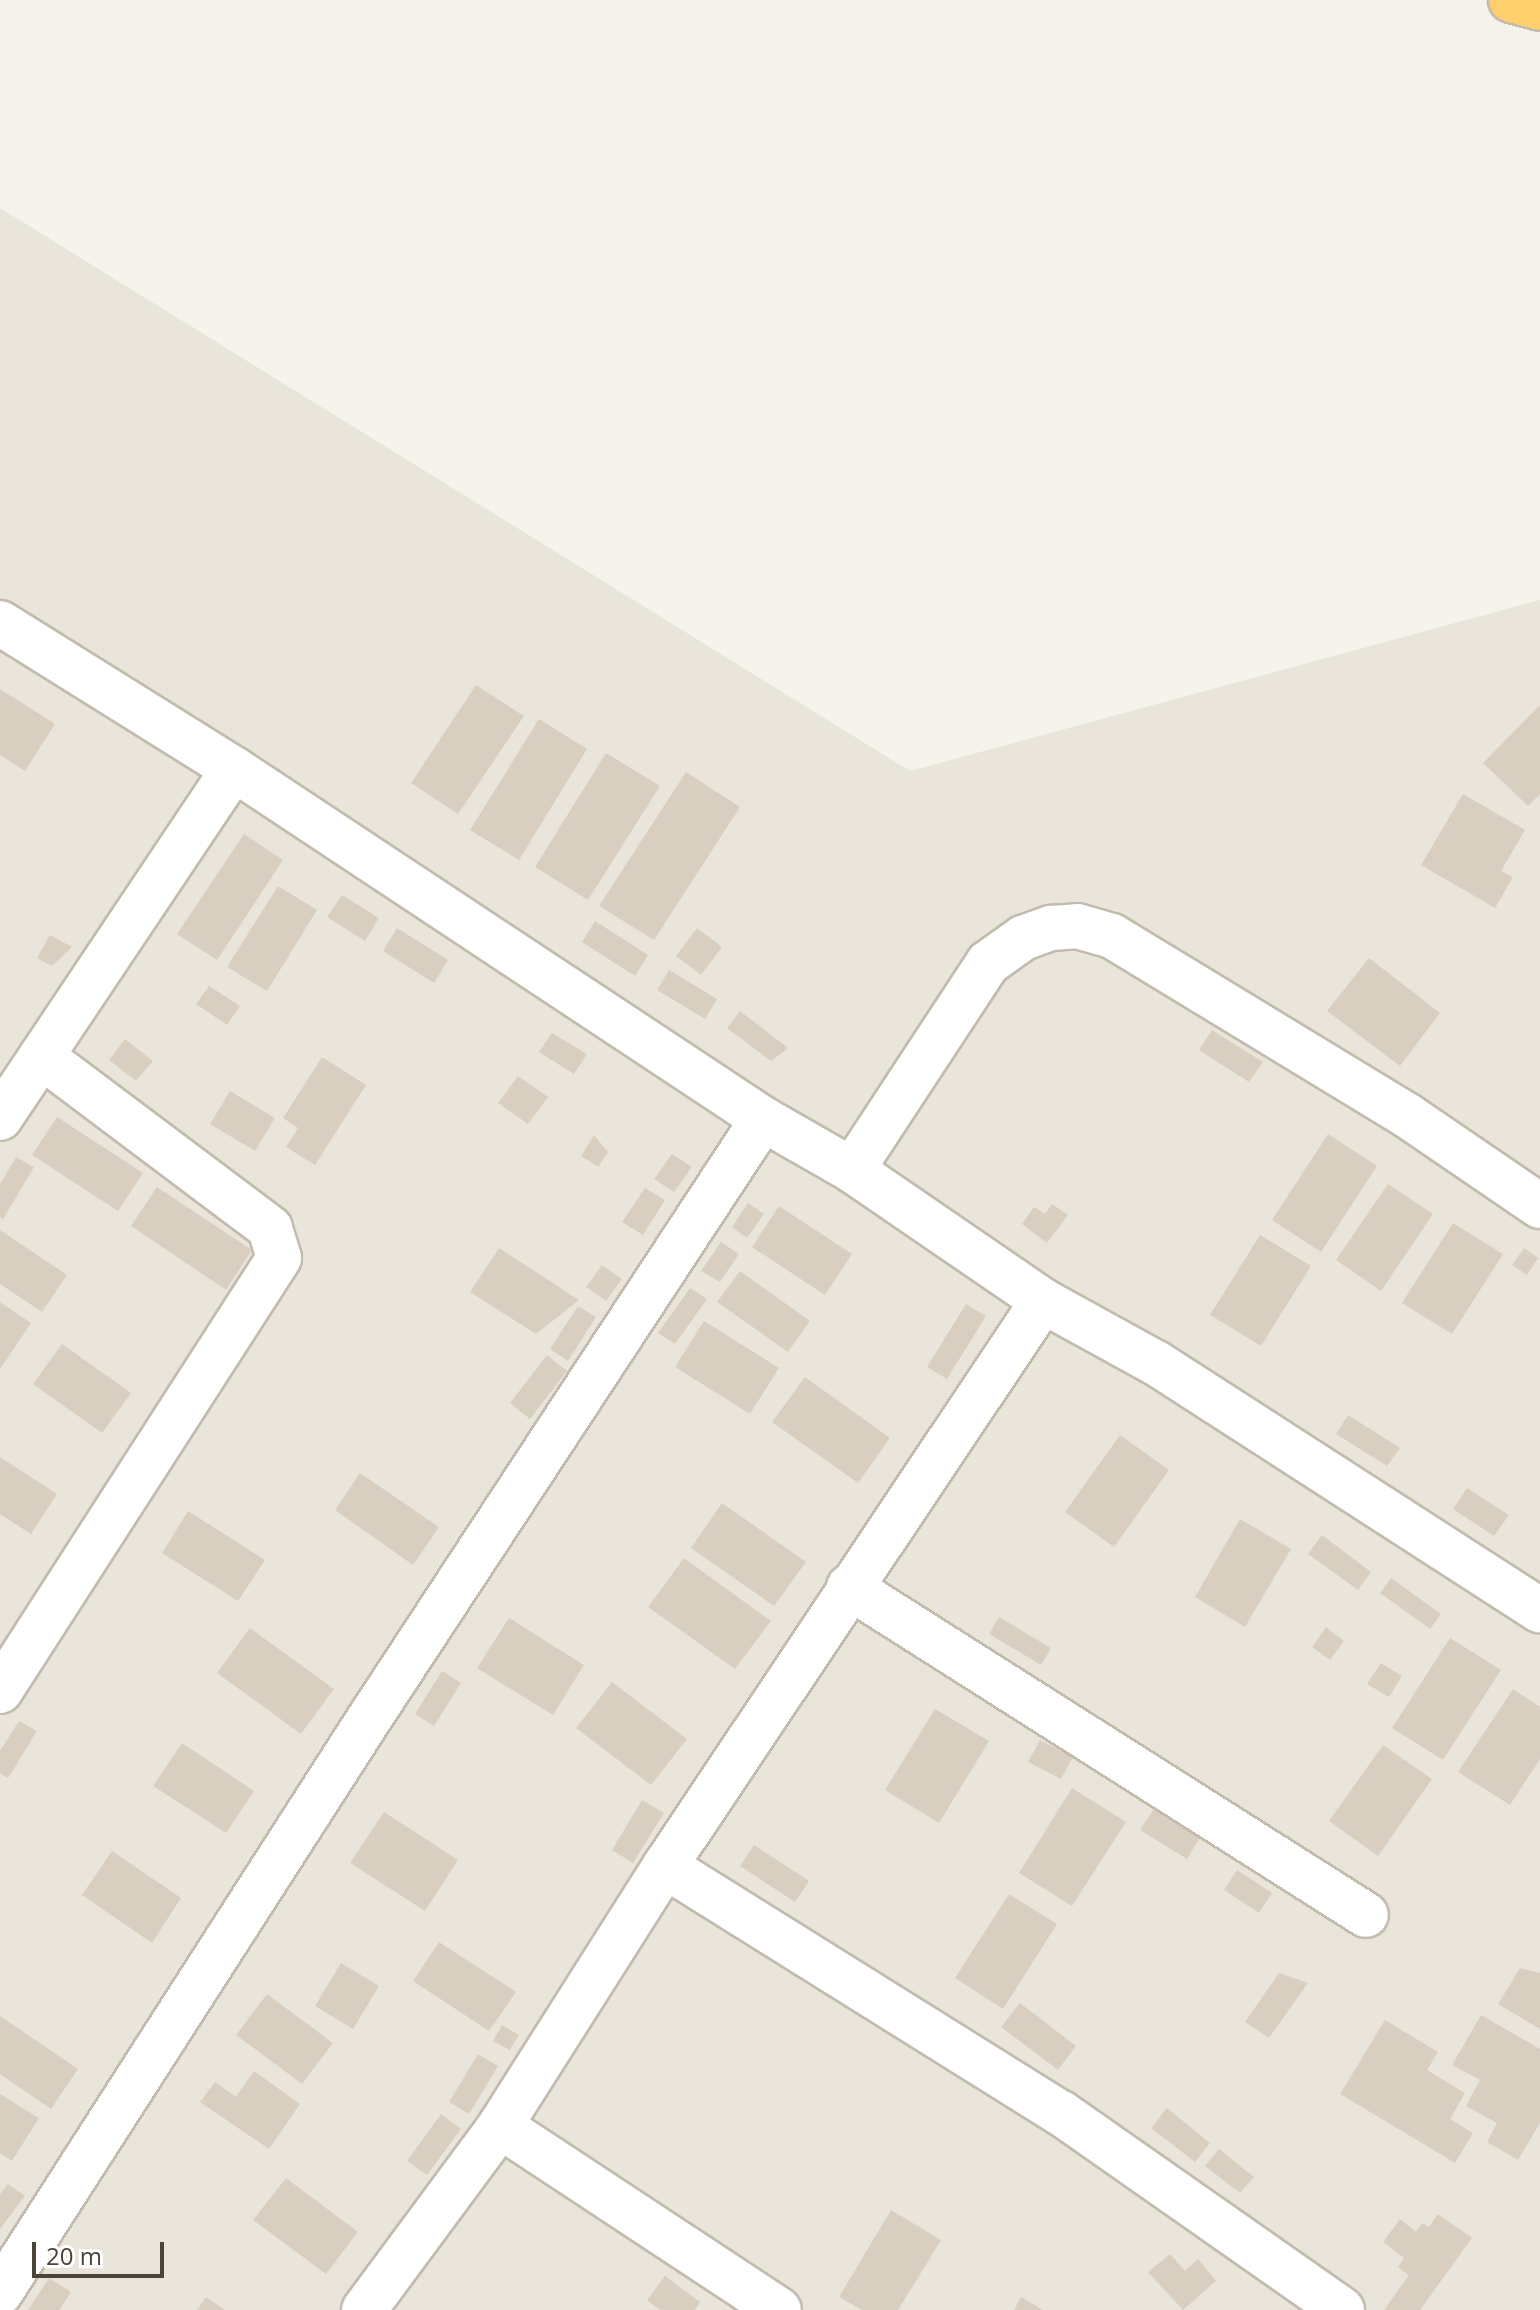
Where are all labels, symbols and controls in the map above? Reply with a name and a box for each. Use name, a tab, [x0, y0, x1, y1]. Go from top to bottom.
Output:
scale bar	[36, 2226, 168, 2276]
text: 20 m	[46, 2239, 102, 2272]

